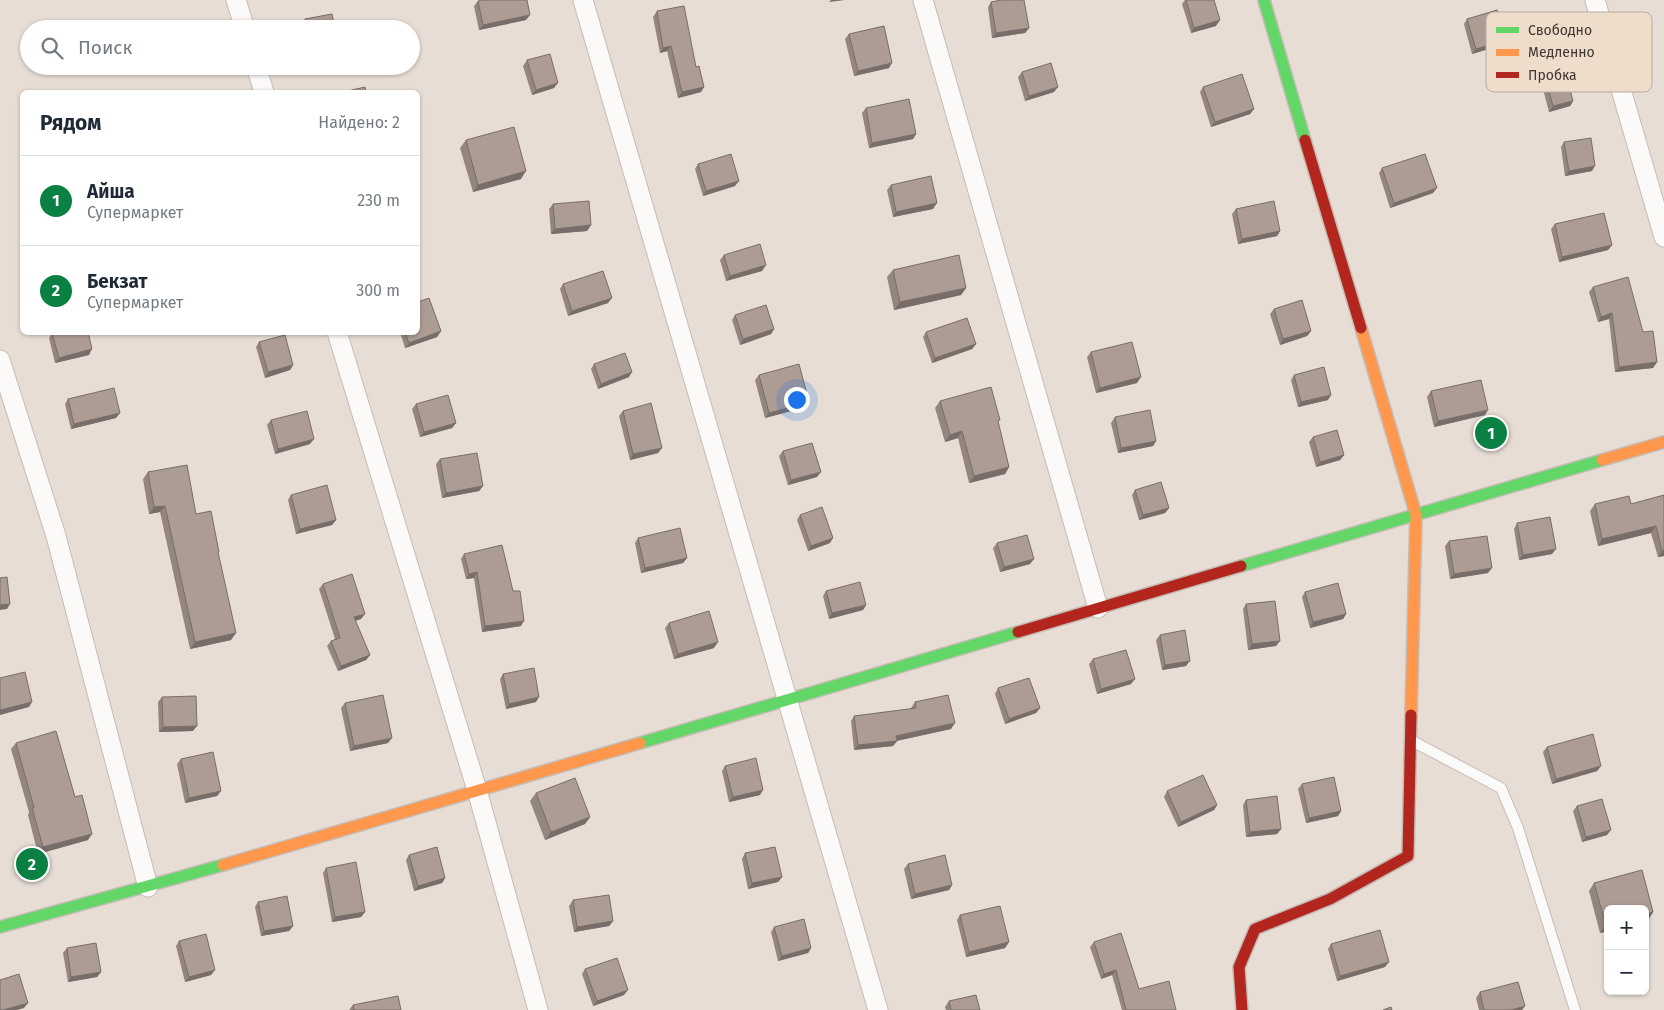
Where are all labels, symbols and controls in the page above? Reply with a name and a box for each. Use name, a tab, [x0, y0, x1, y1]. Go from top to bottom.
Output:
legend	[1486, 12, 1652, 92]
search box	[20, 20, 420, 75]
text: Свободно	[1528, 22, 1592, 39]
icon: search	[38, 34, 66, 62]
text: Поиск	[78, 36, 132, 59]
text: Медленно	[1528, 44, 1595, 61]
text: Пробка	[1528, 67, 1577, 84]
text: Рядом	[40, 110, 101, 136]
text: Найдено: 2	[318, 113, 400, 132]
text: Айша	[87, 180, 135, 203]
text: 1	[52, 191, 60, 210]
text: 230 m	[357, 191, 400, 210]
text: Супермаркет	[87, 203, 183, 222]
text: Бекзат	[87, 270, 148, 293]
text: 2	[52, 281, 60, 300]
text: 300 m	[356, 281, 400, 300]
text: Супермаркет	[87, 293, 183, 312]
your location	[784, 387, 810, 413]
pin: 1	[1475, 414, 1507, 452]
pin: 2	[16, 845, 48, 883]
map controls	[1604, 905, 1649, 995]
button: +	[1604, 905, 1649, 950]
button: −	[1604, 950, 1649, 995]

